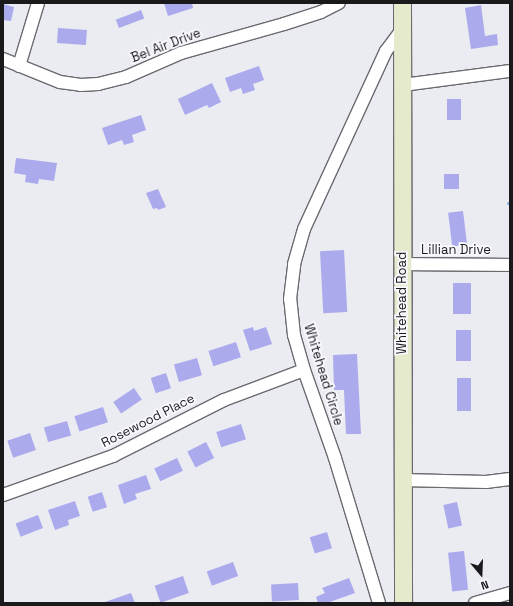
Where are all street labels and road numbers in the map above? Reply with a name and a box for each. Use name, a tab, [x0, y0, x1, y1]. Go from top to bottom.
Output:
street label: Bel Air Drive	[129, 26, 203, 66]
street label: Lillian Drive	[421, 242, 491, 258]
street label: Whitehead Road	[394, 252, 410, 354]
street label: Whitehead Circle	[300, 322, 346, 428]
street label: Rosewood Place	[99, 391, 197, 451]

